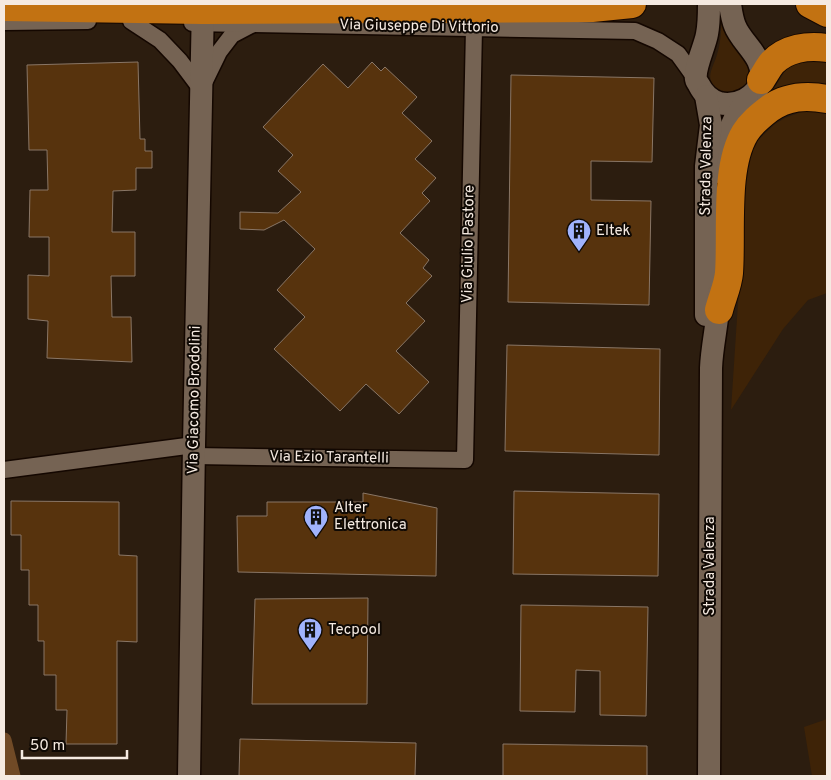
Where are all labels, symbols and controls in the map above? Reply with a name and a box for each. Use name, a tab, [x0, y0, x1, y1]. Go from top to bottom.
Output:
street label: Via Giuseppe Di Vittorio	[339, 16, 499, 38]
street label: Strada Valenza	[697, 116, 717, 216]
street label: Via Giulio Pastore	[458, 185, 480, 303]
building icon: Eltek	[566, 218, 592, 252]
place label: Eltek	[596, 222, 631, 241]
street label: Via Giacomo Brodolini	[184, 325, 206, 475]
street label: Via Ezio Tarantelli	[269, 447, 389, 469]
place label: Alter Elettronica	[334, 499, 407, 535]
building icon: Alter Elettronica	[303, 504, 329, 538]
street label: Strada Valenza	[701, 516, 720, 616]
building icon: Tecpool	[297, 617, 323, 651]
place label: Tecpool	[328, 621, 381, 640]
scale bar	[22, 728, 128, 760]
text: 50 m	[30, 737, 65, 756]

